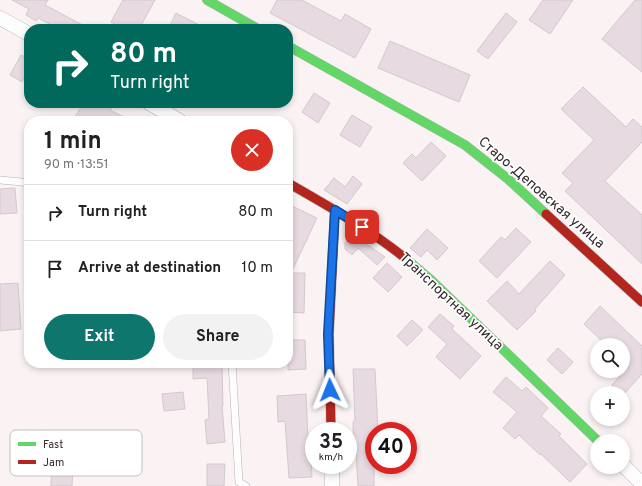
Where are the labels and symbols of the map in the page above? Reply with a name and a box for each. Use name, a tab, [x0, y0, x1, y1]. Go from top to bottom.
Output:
street label: Старо-Деповская улица	[474, 134, 608, 252]
pin	[345, 210, 379, 244]
street label: Транспортная улица	[396, 250, 506, 354]
position arrow	[309, 369, 351, 411]
speed limit sign: 40	[365, 422, 417, 474]
legend	[10, 430, 142, 476]
text: Fast	[43, 438, 63, 452]
text: Jam	[43, 456, 64, 470]

